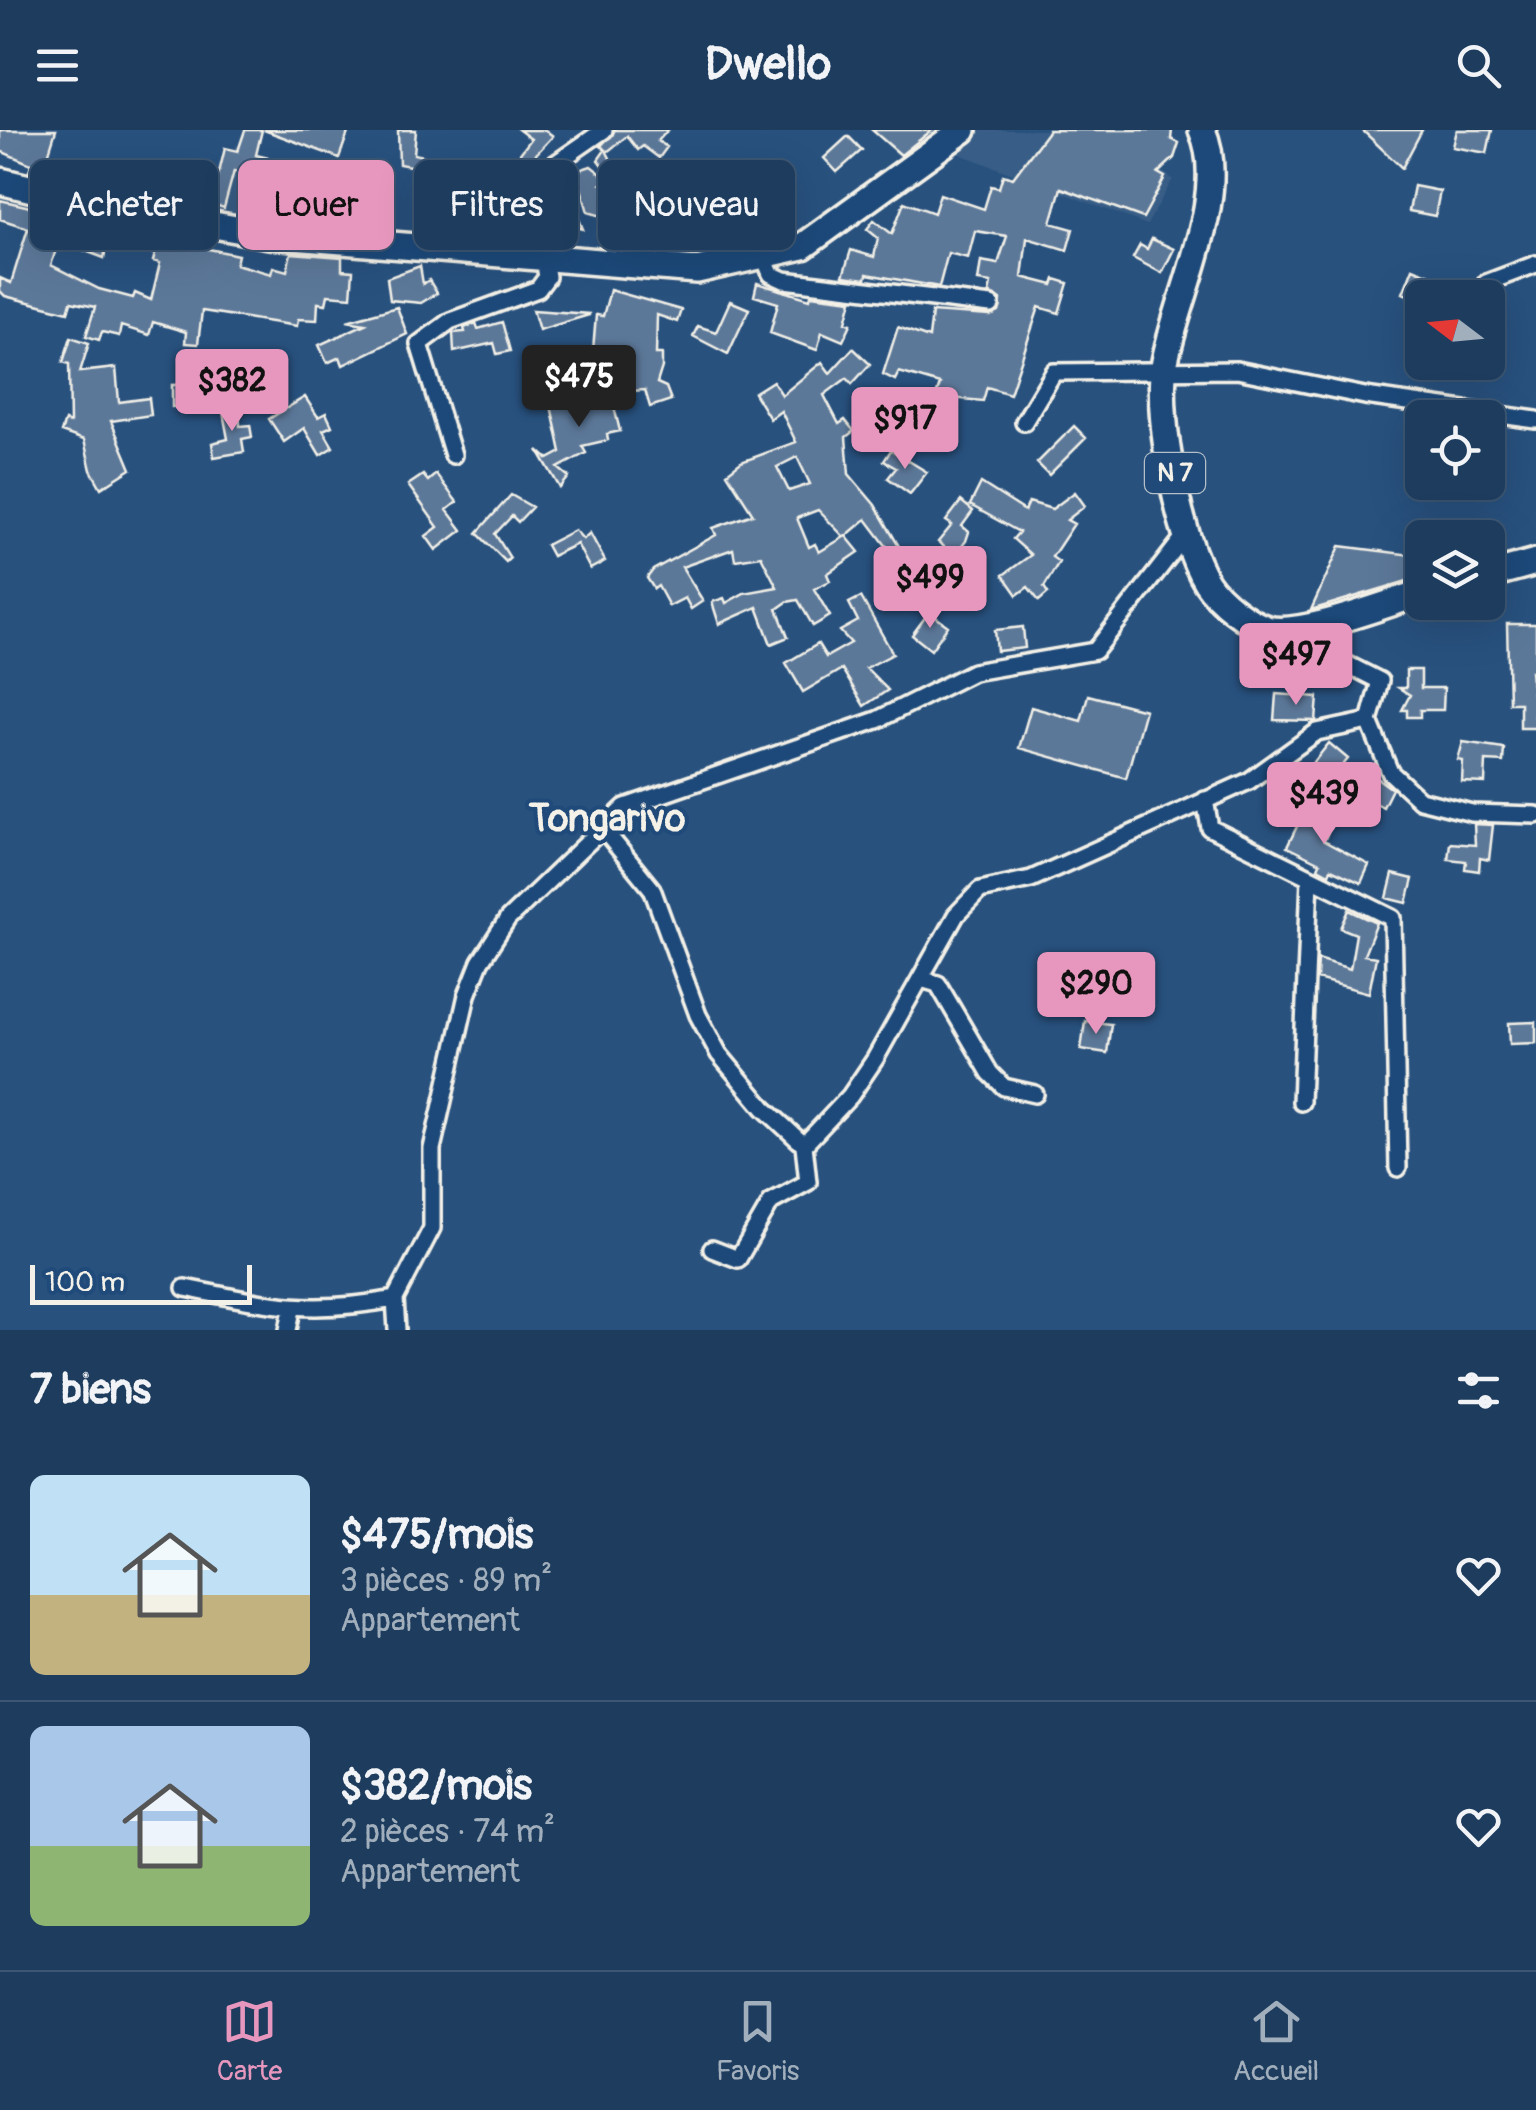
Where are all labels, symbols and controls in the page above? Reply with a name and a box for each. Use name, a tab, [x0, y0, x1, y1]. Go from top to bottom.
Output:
text: Dwello	[705, 37, 831, 93]
icon: menu	[30, 38, 85, 93]
icon: search	[1451, 38, 1506, 93]
chip: Acheter	[30, 160, 218, 250]
chip: Louer	[238, 160, 394, 250]
chip: Filtres	[414, 160, 578, 250]
chip: Nouveau	[598, 160, 795, 250]
north arrow	[1405, 280, 1505, 380]
map controls	[1405, 280, 1505, 620]
pin: $475	[520, 345, 638, 430]
pin: $382	[173, 349, 291, 434]
text: $475	[544, 357, 614, 397]
text: $382	[197, 361, 267, 401]
pin: $917	[846, 387, 964, 472]
text: $917	[873, 399, 937, 439]
button: locate	[1405, 400, 1505, 500]
road number: N 7	[1145, 453, 1205, 493]
button: layers	[1405, 520, 1505, 620]
pin: $499	[871, 546, 989, 631]
text: $499	[896, 558, 964, 598]
pin: $497	[1237, 623, 1355, 708]
text: $497	[1261, 635, 1331, 675]
pin: $439	[1265, 762, 1383, 847]
text: $439	[1289, 774, 1359, 814]
district label: Tongarivo	[529, 795, 685, 843]
pin: $290	[1037, 952, 1155, 1037]
text: $290	[1059, 964, 1133, 1004]
scale bar	[30, 1260, 252, 1304]
text: 100 m	[45, 1265, 125, 1300]
icon: filters	[1451, 1363, 1506, 1418]
text: 7 biens	[30, 1364, 151, 1416]
text: $475/mois	[340, 1509, 533, 1561]
icon: home	[110, 1515, 230, 1635]
icon: heart	[1451, 1548, 1506, 1603]
text: 3 pièces · 89 m²	[340, 1561, 552, 1601]
text: Appartement	[340, 1601, 520, 1641]
text: $382/mois	[340, 1760, 532, 1812]
icon: home	[110, 1766, 230, 1886]
icon: heart	[1451, 1799, 1506, 1854]
text: 2 pièces · 74 m²	[340, 1812, 555, 1852]
text: Appartement	[340, 1852, 520, 1892]
tab: Carte	[217, 1994, 282, 2089]
tab: Favoris	[716, 1994, 799, 2089]
tab: Accueil	[1233, 1994, 1319, 2089]

